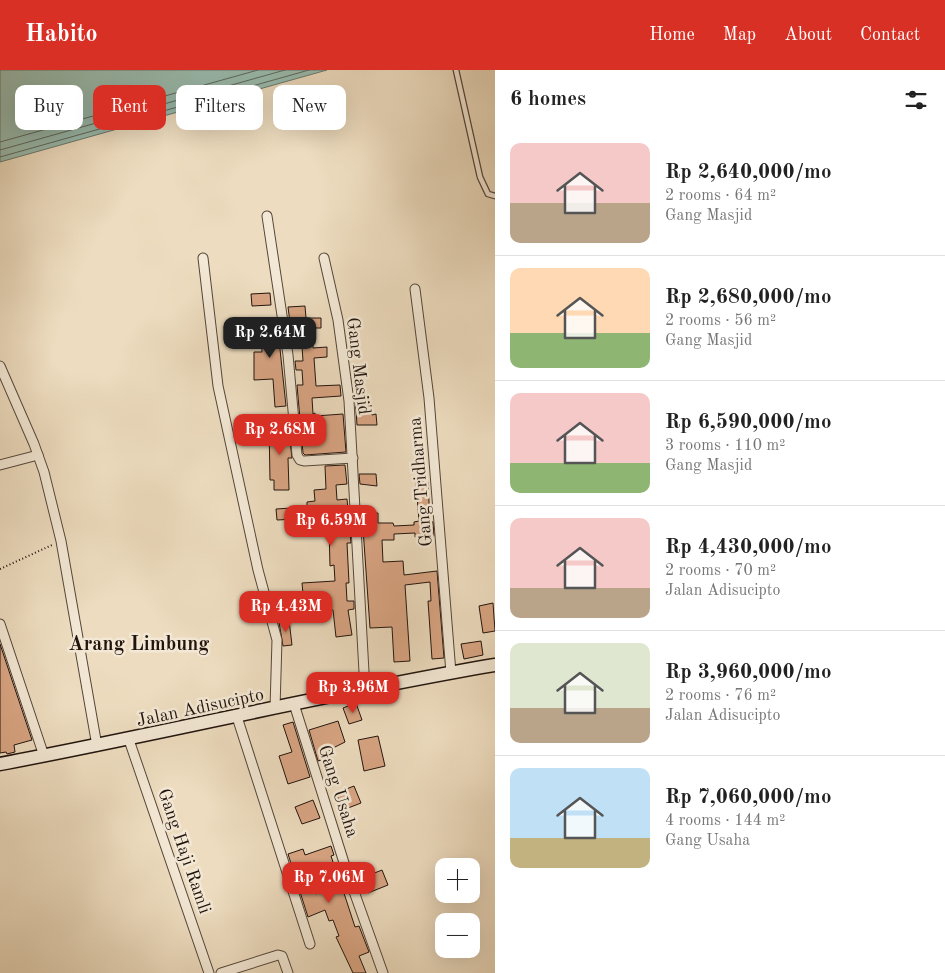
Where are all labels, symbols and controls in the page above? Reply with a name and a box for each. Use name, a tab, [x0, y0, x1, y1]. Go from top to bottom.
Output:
text: Habito	[25, 23, 98, 47]
text: Home	[649, 26, 695, 44]
text: Map	[723, 26, 756, 44]
text: About	[784, 26, 832, 44]
text: Contact	[860, 26, 920, 44]
chip: Buy	[15, 85, 83, 130]
chip: Rent	[93, 85, 166, 130]
chip: Filters	[176, 85, 263, 130]
chip: New	[273, 85, 346, 130]
icon: filters	[902, 86, 930, 114]
text: 6 homes	[510, 89, 586, 110]
text: Rp 2,640,000/mo	[665, 162, 832, 183]
icon: home	[550, 163, 610, 223]
text: 2 rooms · 64 m²	[665, 188, 776, 204]
text: Gang Masjid	[665, 208, 752, 224]
text: Rp 2,680,000/mo	[665, 287, 832, 308]
icon: home	[550, 288, 610, 348]
text: 2 rooms · 56 m²	[665, 313, 776, 329]
pin: Rp 2.64M	[218, 316, 322, 359]
street label: Gang Masjid	[343, 316, 373, 416]
text: Rp 2.64M	[234, 325, 306, 341]
text: Gang Masjid	[665, 333, 752, 349]
text: Rp 6,590,000/mo	[665, 412, 832, 433]
icon: home	[550, 413, 610, 473]
pin: Rp 2.68M	[228, 414, 332, 456]
street label: Gang Tridharma	[406, 416, 436, 547]
text: Rp 2.68M	[244, 422, 316, 438]
text: 3 rooms · 110 m²	[665, 438, 785, 454]
text: Gang Masjid	[665, 458, 752, 474]
pin: Rp 6.59M	[279, 504, 383, 547]
text: Rp 6.59M	[295, 513, 367, 529]
text: Rp 4,430,000/mo	[665, 537, 832, 558]
icon: home	[550, 538, 610, 598]
text: 2 rooms · 70 m²	[665, 563, 776, 579]
text: Jalan Adisucipto	[665, 583, 780, 599]
pin: Rp 4.43M	[234, 590, 338, 633]
text: Rp 4.43M	[250, 599, 322, 615]
district label: Arang Limbung	[69, 635, 209, 655]
text: Rp 3,960,000/mo	[665, 662, 832, 683]
icon: home	[550, 663, 610, 723]
pin: Rp 3.96M	[301, 672, 405, 714]
text: Rp 3.96M	[317, 680, 389, 696]
street label: Jalan Adisucipto	[135, 686, 266, 730]
text: 2 rooms · 76 m²	[665, 688, 776, 704]
text: Jalan Adisucipto	[665, 708, 780, 724]
street label: Gang Usaha	[315, 743, 361, 840]
street label: Gang Haji Ramli	[154, 787, 214, 916]
text: Rp 7,060,000/mo	[665, 787, 832, 808]
icon: home	[550, 788, 610, 848]
text: 4 rooms · 144 m²	[665, 813, 785, 829]
text: Gang Usaha	[665, 833, 750, 849]
map controls	[435, 858, 480, 958]
button: +	[435, 858, 480, 903]
pin: Rp 7.06M	[277, 862, 381, 904]
text: Rp 7.06M	[293, 870, 365, 886]
button: −	[435, 913, 480, 958]

